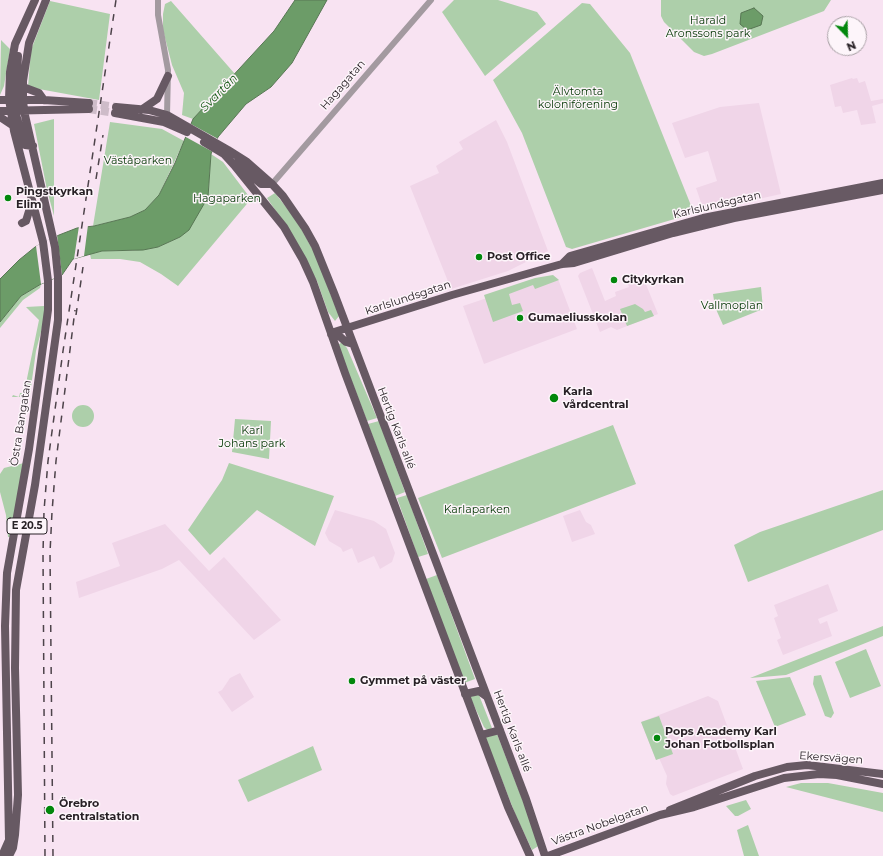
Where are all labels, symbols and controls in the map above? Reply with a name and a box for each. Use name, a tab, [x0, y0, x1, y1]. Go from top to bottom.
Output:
park label: Harald Aronssons park	[666, 14, 750, 40]
north arrow	[827, 16, 867, 56]
text: N	[844, 38, 858, 54]
street label: Hagagatan	[318, 57, 368, 113]
water label: Svartån	[197, 71, 241, 115]
park label: Älvtomta koloniförening	[538, 85, 618, 111]
park label: Väståparken	[104, 154, 172, 168]
place label: Pingstkyrkan Elim	[16, 185, 93, 211]
street label: Karlslundsgatan	[672, 188, 762, 222]
park label: Hagaparken	[193, 192, 261, 206]
marker: Pingstkyrkan Elim	[3, 193, 13, 203]
place label: Post Office	[487, 250, 550, 264]
marker: Post Office	[474, 252, 484, 262]
place label: Citykyrkan	[622, 273, 684, 287]
marker: Citykyrkan	[609, 275, 619, 285]
street label: Karlslundsgatan	[363, 278, 453, 318]
park label: Vallmoplan	[701, 299, 763, 313]
place label: Gumaeliusskolan	[528, 311, 627, 325]
marker: Gumaeliusskolan	[515, 313, 525, 323]
street label: Östra Bangatan	[8, 379, 34, 467]
street label: Hertig Karls allé	[374, 385, 418, 471]
place label: Karla vårdcentral	[563, 385, 629, 411]
marker: Karla vårdcentral	[548, 392, 560, 404]
park label: Karl Johans park	[219, 424, 285, 450]
park label: Karlaparken	[444, 503, 510, 517]
road number: E 20.5	[7, 518, 47, 534]
place label: Gymmet på väster	[360, 674, 466, 688]
marker: Gymmet på väster	[347, 676, 357, 686]
street label: Hertig Karls allé	[490, 688, 534, 774]
place label: Pops Academy Karl Johan Fotbollsplan	[665, 725, 777, 751]
marker: Pops Academy Karl Johan Fotbollsplan	[652, 733, 662, 743]
street label: Ekersvägen	[799, 749, 863, 767]
place label: Örebro centralstation	[59, 797, 139, 823]
street label: Västra Nobelgatan	[550, 801, 650, 849]
marker: Örebro centralstation	[44, 804, 56, 816]

